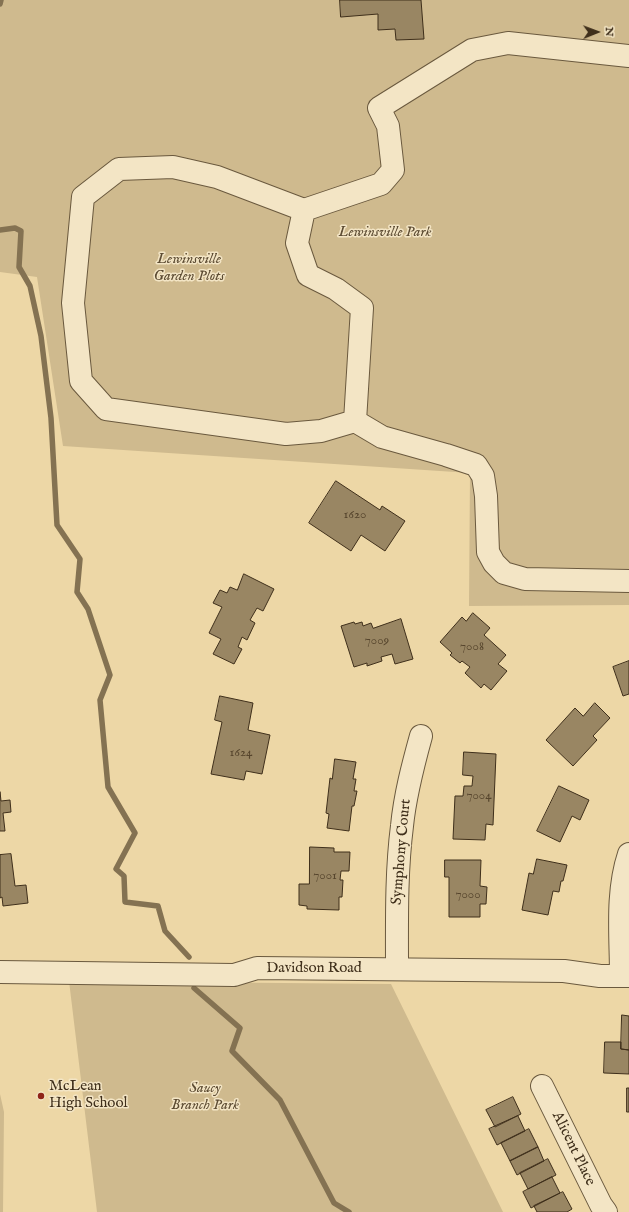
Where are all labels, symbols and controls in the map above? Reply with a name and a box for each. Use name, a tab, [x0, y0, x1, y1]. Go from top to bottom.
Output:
north arrow	[577, 12, 617, 52]
text: N	[602, 27, 616, 37]
park label: Lewinsville Park	[339, 224, 431, 242]
park label: Lewinsville Garden Plots	[154, 251, 224, 286]
house number: 1620	[344, 507, 366, 523]
house number: 7009	[365, 633, 389, 649]
house number: 7008	[460, 639, 484, 655]
house number: 1624	[230, 745, 252, 761]
house number: 7004	[466, 788, 492, 804]
street label: Symphony Court	[388, 798, 416, 906]
house number: 7001	[313, 868, 337, 884]
house number: 7000	[455, 887, 481, 903]
street label: Davidson Road	[266, 960, 362, 978]
place label: McLean High School	[49, 1078, 128, 1113]
park label: Saucy Branch Park	[171, 1080, 239, 1115]
marker: McLean High School	[36, 1091, 46, 1101]
street label: Alicent Place	[547, 1109, 599, 1189]

